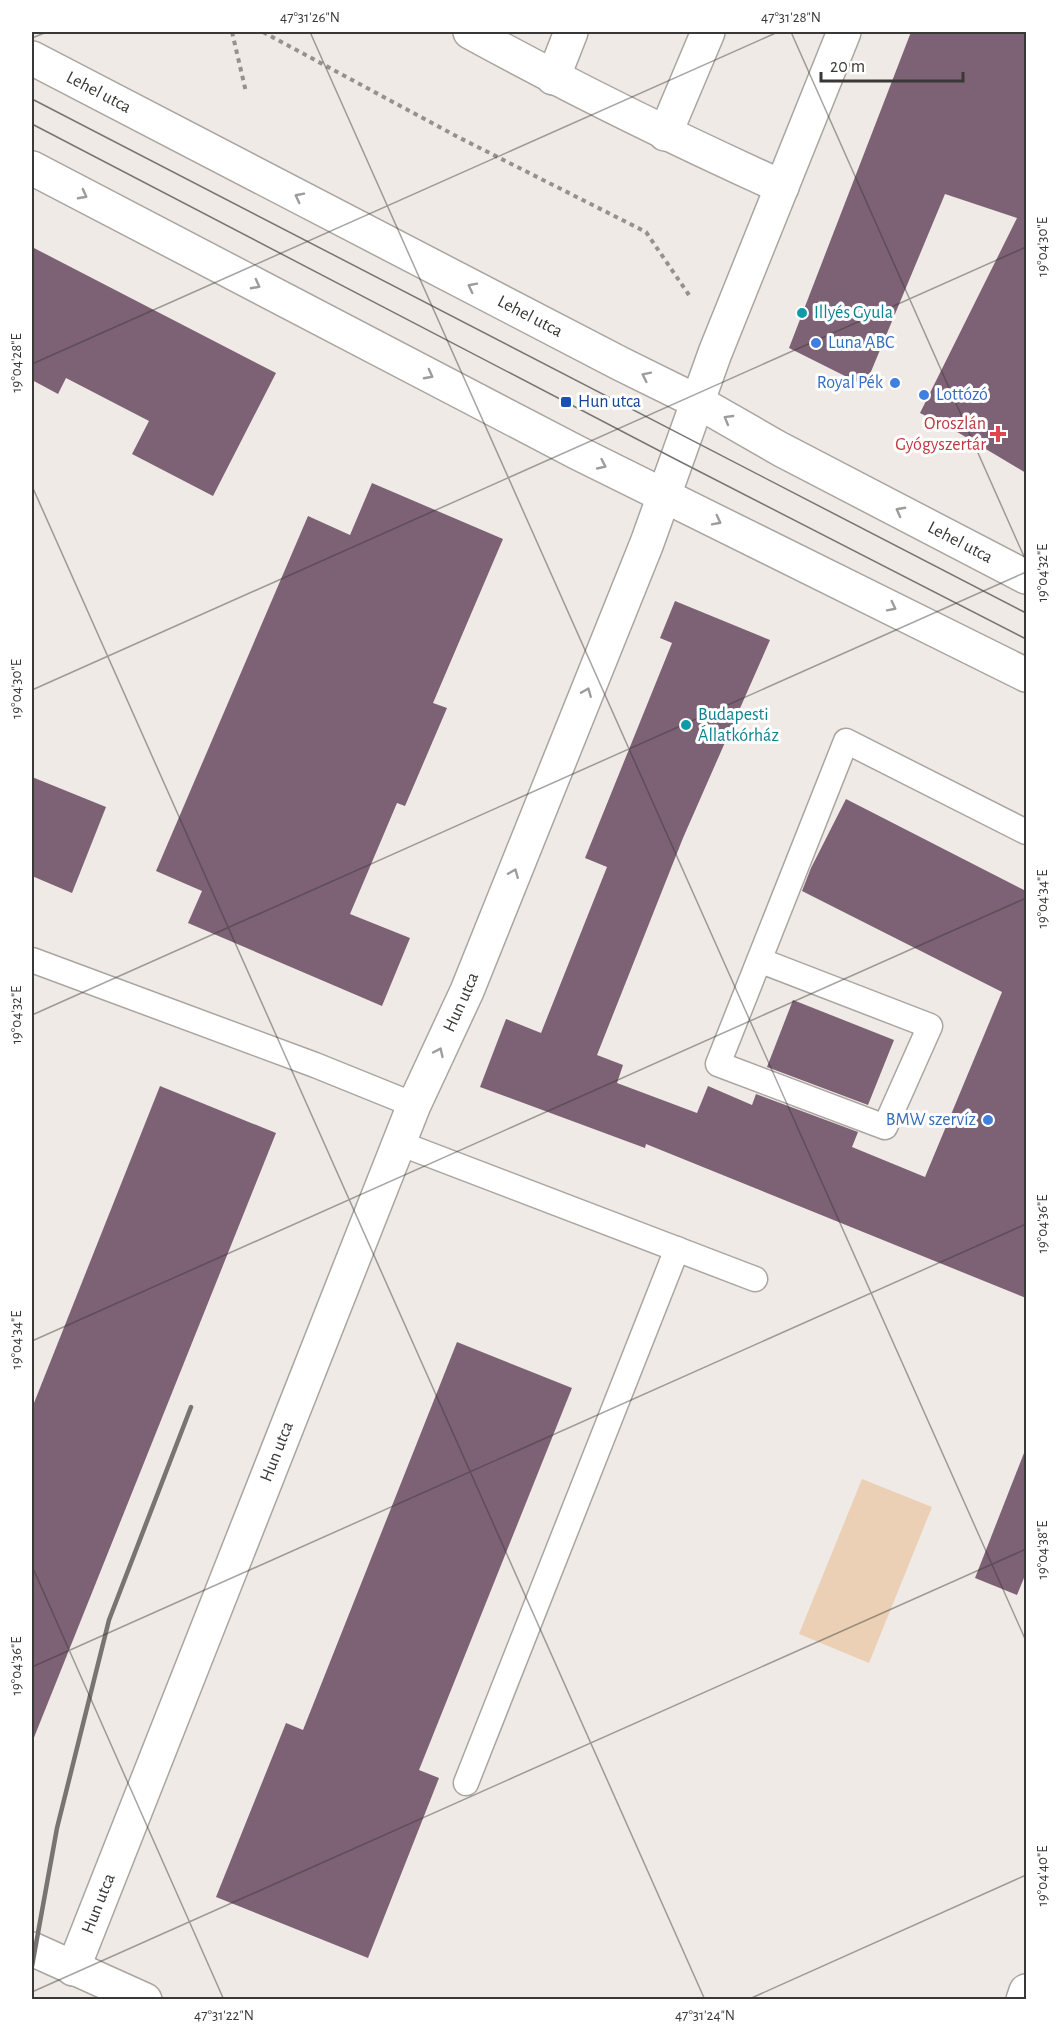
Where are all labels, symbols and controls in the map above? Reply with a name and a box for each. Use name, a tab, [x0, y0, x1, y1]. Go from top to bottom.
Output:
text: 47°31'26"N	[280, 10, 340, 25]
text: 47°31'28"N	[761, 10, 821, 25]
scale bar	[821, 45, 964, 83]
text: 20 m	[830, 58, 865, 76]
street label: Lehel utca	[63, 68, 134, 117]
one-way arrow	[77, 188, 88, 199]
one-way arrow	[295, 193, 306, 204]
text: 19°04'30"E	[1035, 217, 1050, 277]
one-way arrow	[250, 278, 261, 289]
one-way arrow	[468, 283, 479, 294]
street label: Lehel utca	[494, 292, 565, 341]
place label: Illyés Gyula	[814, 304, 893, 322]
marker: Illyés Gyula	[795, 306, 809, 320]
text: 19°04'28"E	[9, 333, 24, 393]
place label: Luna ABC	[828, 334, 894, 352]
marker: Luna ABC	[809, 336, 823, 350]
one-way arrow	[423, 368, 433, 379]
one-way arrow	[641, 372, 652, 384]
place label: Royal Pék	[817, 374, 884, 392]
marker: Royal Pék	[888, 376, 902, 390]
place label: Lottózó	[936, 386, 988, 404]
marker: Lottózó	[917, 388, 931, 402]
place label: Hun utca	[578, 393, 641, 411]
marker: Hun utca	[559, 395, 573, 409]
one-way arrow	[724, 415, 734, 426]
place label: Oroszlán Gyógyszertár	[895, 415, 986, 454]
marker: Oroszlán Gyógyszertár	[991, 427, 1005, 441]
one-way arrow	[596, 457, 607, 469]
one-way arrow	[896, 507, 907, 518]
one-way arrow	[711, 513, 722, 525]
street label: Lehel utca	[925, 518, 995, 567]
text: 19°04'32"E	[1035, 544, 1050, 602]
one-way arrow	[885, 600, 896, 612]
text: 19°04'30"E	[9, 659, 24, 719]
one-way arrow	[580, 687, 592, 698]
place label: Budapesti Állatkórház	[698, 706, 779, 745]
marker: Budapesti Állatkórház	[679, 718, 693, 732]
one-way arrow	[507, 868, 519, 879]
text: 19°04'34"E	[1035, 869, 1050, 929]
street label: Hun utca	[440, 970, 482, 1035]
text: 19°04'32"E	[9, 986, 24, 1044]
one-way arrow	[431, 1048, 443, 1059]
place label: BMW szervíz	[886, 1111, 976, 1129]
marker: BMW szervíz	[981, 1113, 995, 1127]
text: 19°04'36"E	[1035, 1195, 1050, 1253]
text: 19°04'34"E	[9, 1310, 24, 1370]
street label: Hun utca	[257, 1419, 297, 1485]
text: 19°04'38"E	[1035, 1521, 1050, 1579]
text: 19°04'36"E	[9, 1637, 24, 1695]
text: 19°04'40"E	[1035, 1846, 1050, 1906]
street label: Hun utca	[79, 1871, 119, 1937]
text: 47°31'22"N	[194, 2008, 254, 2023]
text: 47°31'24"N	[675, 2008, 735, 2023]

